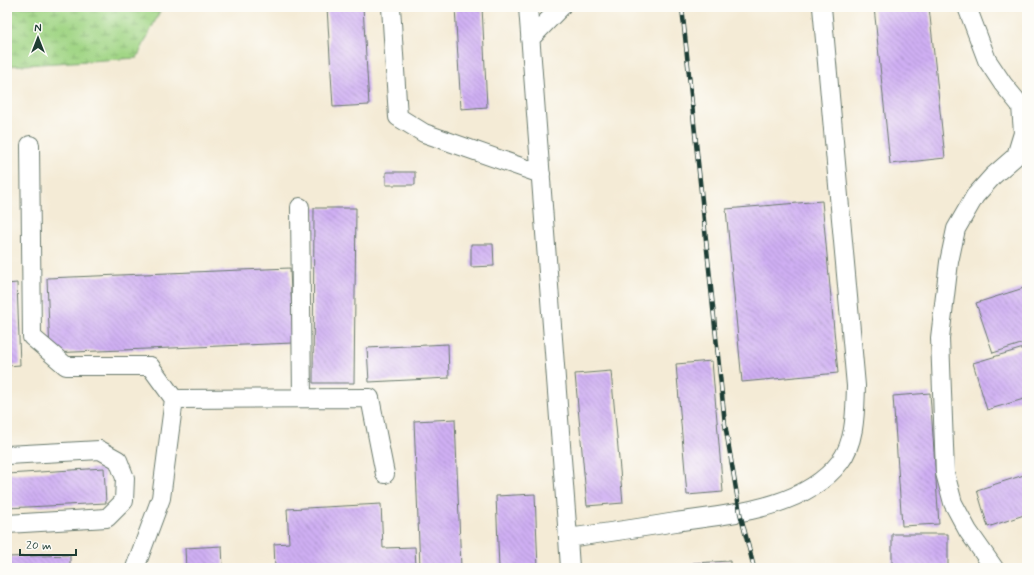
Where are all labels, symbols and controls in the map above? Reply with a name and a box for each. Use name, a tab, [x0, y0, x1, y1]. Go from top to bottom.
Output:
north arrow	[18, 18, 58, 58]
text: N	[34, 22, 42, 36]
scale bar	[20, 531, 76, 557]
text: 20 m	[26, 538, 52, 554]

